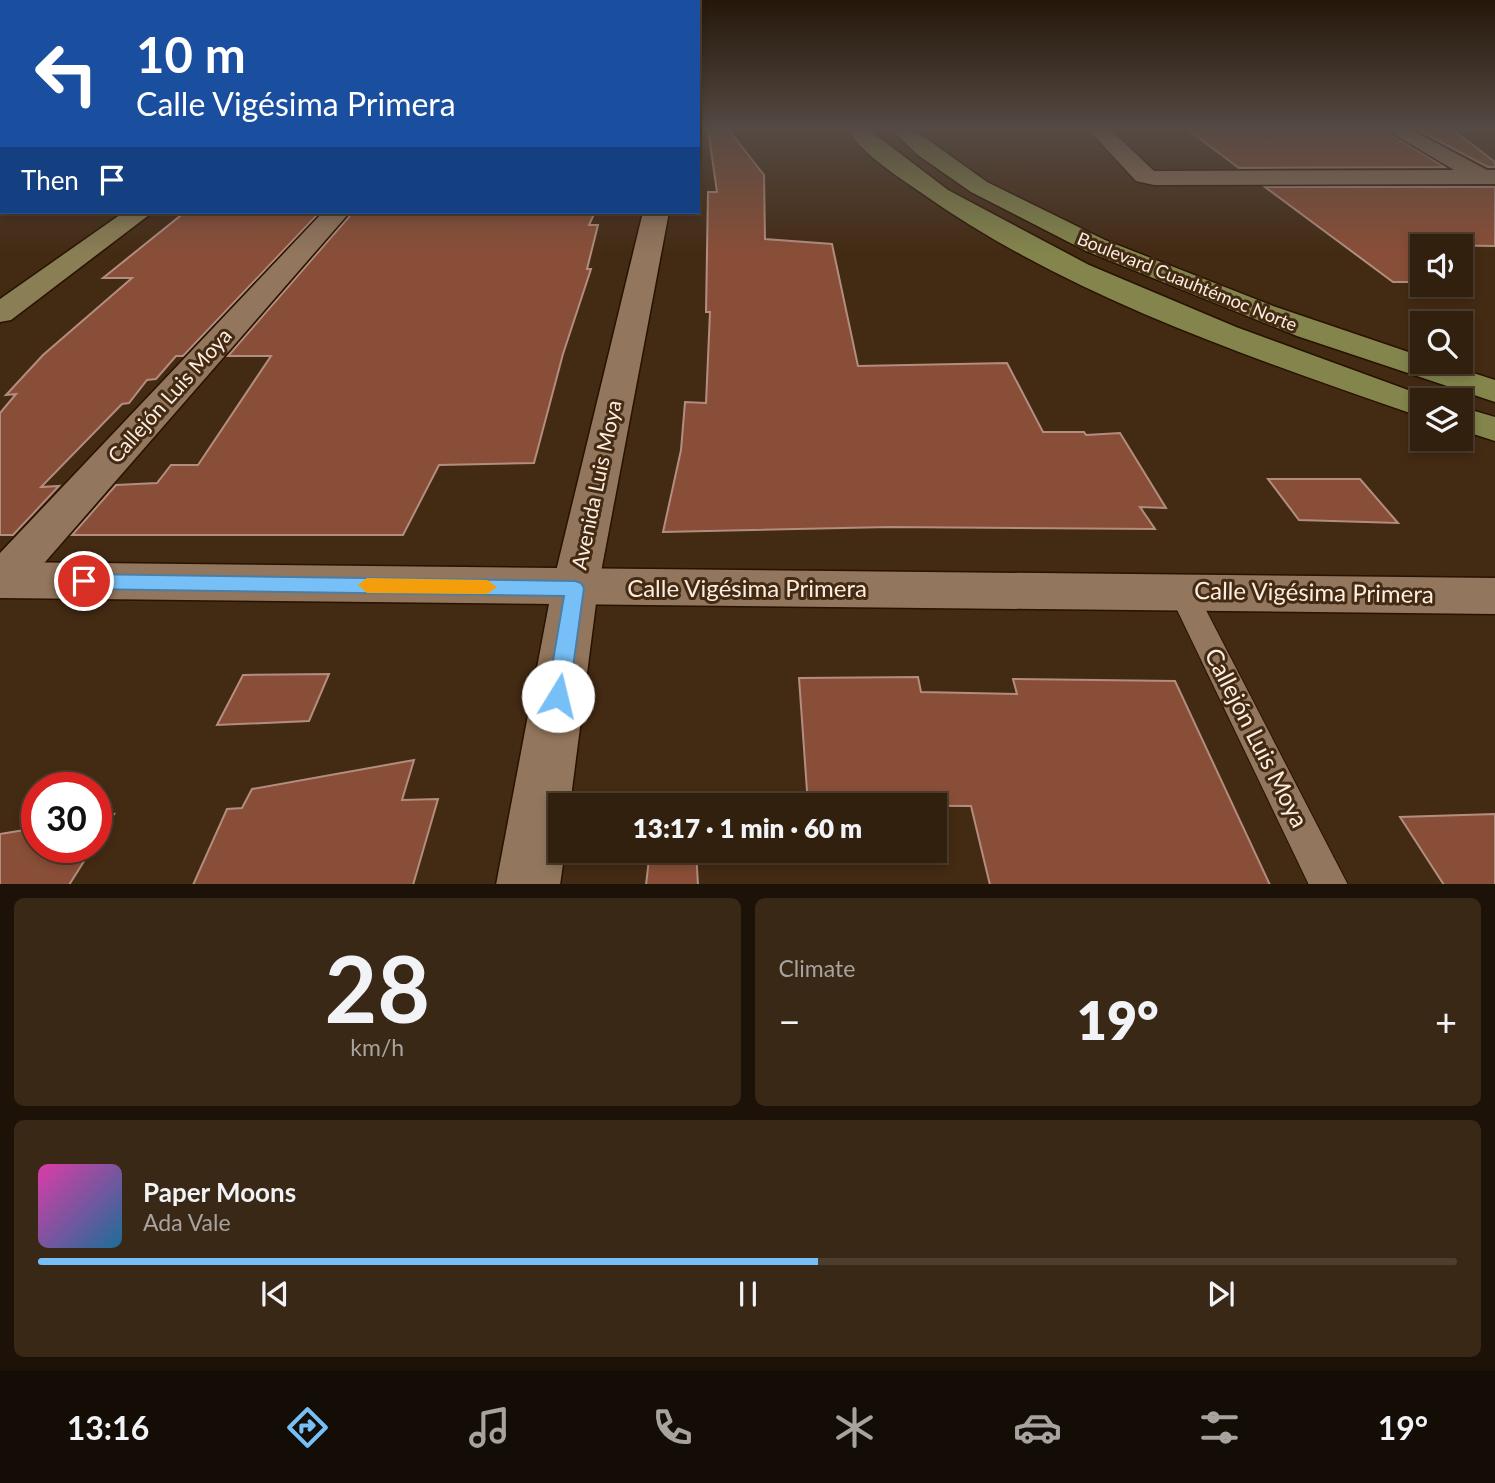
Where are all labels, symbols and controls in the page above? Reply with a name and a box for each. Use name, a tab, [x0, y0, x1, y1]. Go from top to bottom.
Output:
text: 10 m	[136, 25, 246, 83]
icon: left	[21, 28, 112, 119]
text: Calle Vigésima Primera	[136, 84, 456, 123]
icon: arrive	[93, 161, 131, 199]
text: Then	[21, 164, 79, 196]
street label: Boulevard Cuauhtémoc Norte	[1074, 227, 1301, 335]
map controls	[1410, 234, 1473, 451]
button: sound	[1410, 234, 1473, 297]
button: search	[1410, 311, 1473, 374]
street label: Callejón Luis Moya	[102, 322, 236, 468]
button: layers	[1410, 388, 1473, 451]
street label: Avenida Luis Moya	[565, 398, 626, 572]
pin	[54, 551, 114, 611]
icon: arrive	[65, 562, 103, 600]
street label: Calle Vigésima Primera	[627, 573, 867, 602]
street label: Calle Vigésima Primera	[1194, 575, 1434, 608]
street label: Callejón Luis Moya	[1200, 643, 1315, 832]
position arrow	[521, 659, 595, 733]
speed limit sign: 30	[21, 772, 112, 863]
text: 13:17 · 1 min · 60 m	[633, 812, 862, 844]
text: 28	[324, 933, 430, 1042]
text: Climate	[779, 954, 855, 982]
text: 19°	[1077, 989, 1159, 1051]
text: −	[779, 998, 801, 1044]
text: +	[1435, 998, 1457, 1044]
text: km/h	[350, 1033, 404, 1061]
text: Paper Moons	[143, 1176, 296, 1208]
text: Ada Vale	[143, 1208, 231, 1236]
icon: previous	[256, 1275, 294, 1313]
icon: pause	[729, 1275, 767, 1313]
icon: next	[1202, 1275, 1240, 1313]
icon: directions	[283, 1403, 332, 1452]
icon: music	[465, 1403, 514, 1452]
icon: phone	[648, 1403, 697, 1452]
icon: climate	[830, 1403, 879, 1452]
icon: car	[1013, 1403, 1062, 1452]
icon: filters	[1195, 1403, 1244, 1452]
text: 13:16	[67, 1408, 149, 1447]
text: 19°	[1378, 1408, 1428, 1447]

